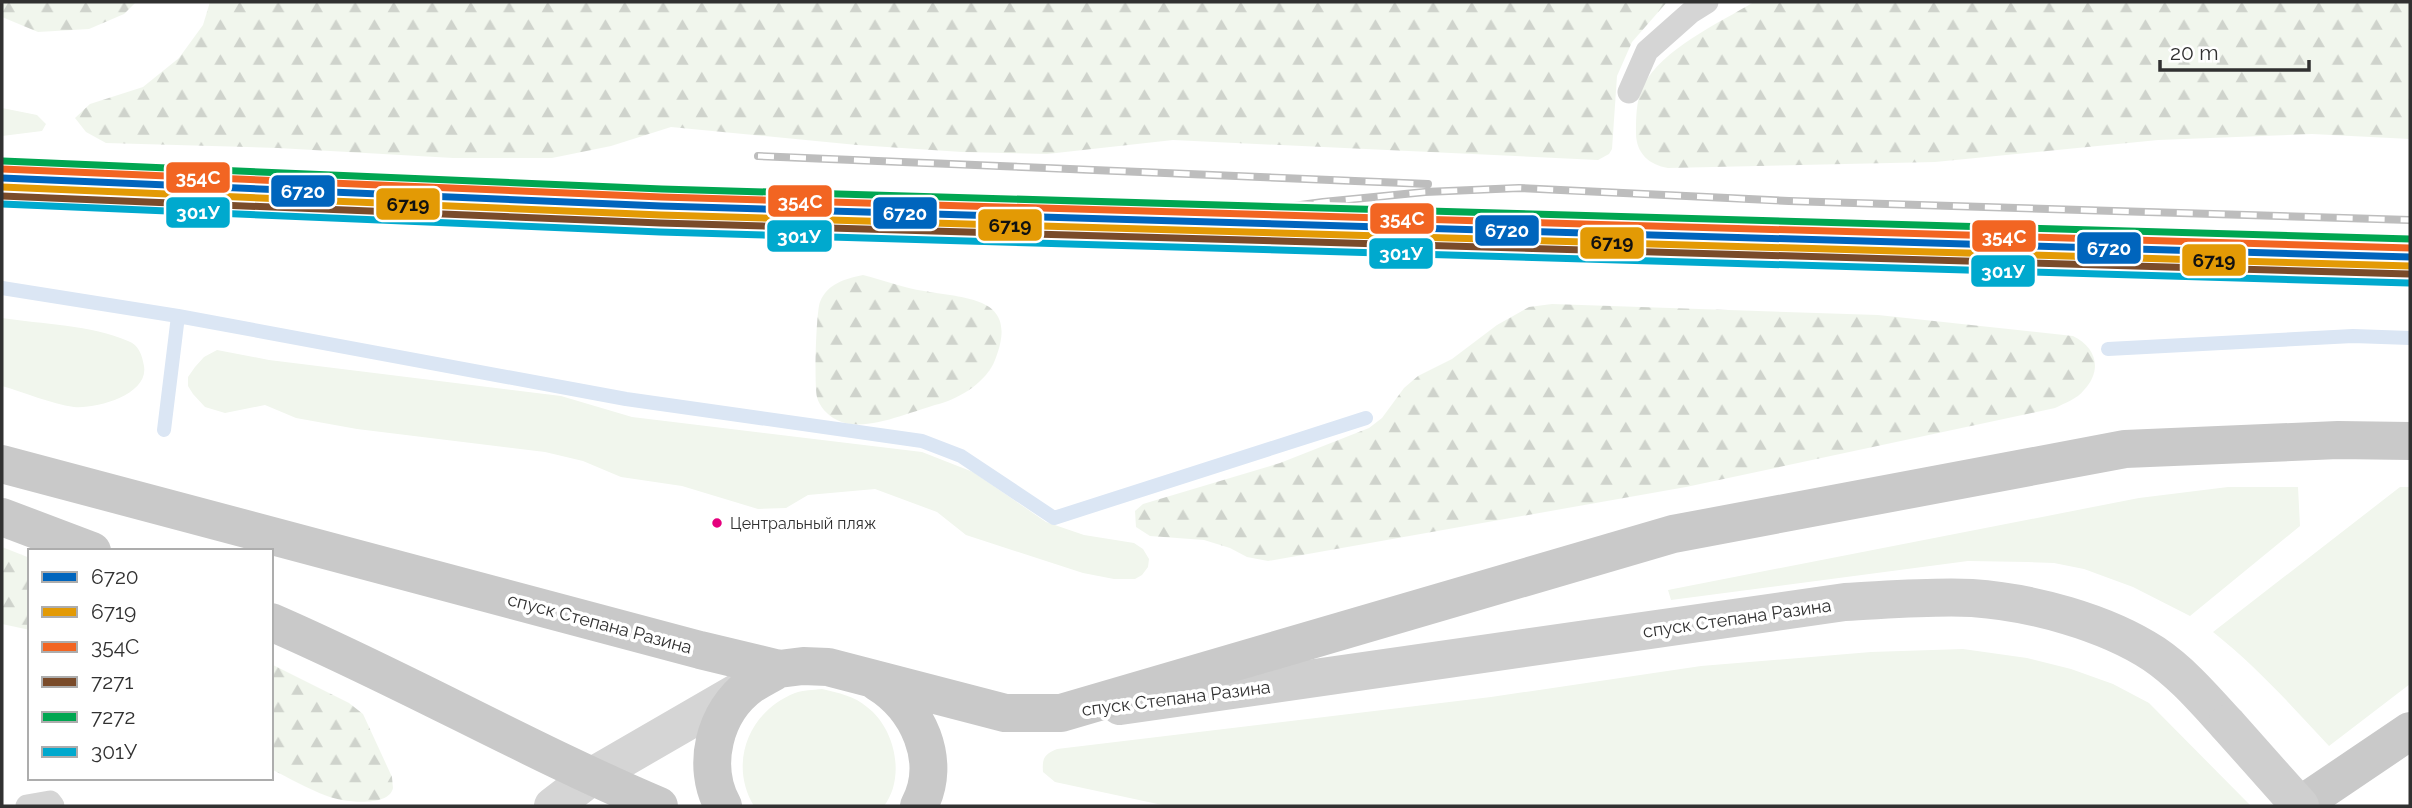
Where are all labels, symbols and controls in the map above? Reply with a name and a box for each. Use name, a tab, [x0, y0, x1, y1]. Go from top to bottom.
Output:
scale bar	[2160, 28, 2309, 72]
text: 20 m	[2170, 40, 2218, 65]
line badge: 354С	[165, 161, 231, 194]
text: 354С	[175, 166, 221, 188]
line badge: 6720	[270, 174, 336, 208]
text: 6720	[281, 180, 325, 202]
line badge: 354С	[767, 184, 833, 218]
line badge: 6719	[375, 187, 441, 221]
text: 354С	[777, 190, 823, 212]
text: 6719	[387, 193, 429, 215]
line badge: 301У	[165, 196, 231, 229]
line badge: 6720	[872, 196, 938, 230]
text: 301У	[176, 201, 221, 223]
text: 6720	[883, 202, 927, 224]
line badge: 354С	[1369, 202, 1435, 235]
text: 354С	[1379, 207, 1425, 229]
line badge: 6719	[977, 208, 1043, 242]
text: 6719	[989, 214, 1031, 236]
line badge: 6720	[1474, 214, 1540, 247]
line badge: 301У	[766, 219, 833, 253]
text: 6720	[1485, 219, 1529, 241]
line badge: 354С	[1971, 219, 2037, 253]
text: 301У	[777, 225, 822, 247]
text: 354С	[1981, 225, 2027, 247]
line badge: 6719	[1579, 226, 1645, 260]
text: 6719	[1591, 231, 1633, 253]
line badge: 6720	[2076, 231, 2142, 265]
line badge: 301У	[1368, 237, 1434, 270]
text: 6720	[2087, 237, 2131, 259]
text: 301У	[1379, 242, 1424, 264]
line badge: 6719	[2181, 243, 2247, 277]
text: 6719	[2193, 249, 2235, 271]
line badge: 301У	[1970, 254, 2036, 288]
text: 301У	[1981, 260, 2026, 282]
place label: Центральный пляж	[730, 514, 877, 533]
marker: Центральный пляж	[710, 516, 724, 530]
legend	[28, 549, 273, 780]
text: 6720	[91, 564, 139, 589]
street label: спуск Степана Разина	[506, 588, 694, 658]
street label: спуск Степана Разина	[1641, 594, 1833, 642]
text: 6719	[91, 599, 136, 624]
text: 354С	[91, 634, 140, 659]
text: 7271	[91, 669, 133, 694]
street label: спуск Степана Разина	[1080, 676, 1272, 720]
text: 7272	[91, 704, 135, 729]
text: 301У	[91, 739, 138, 764]

